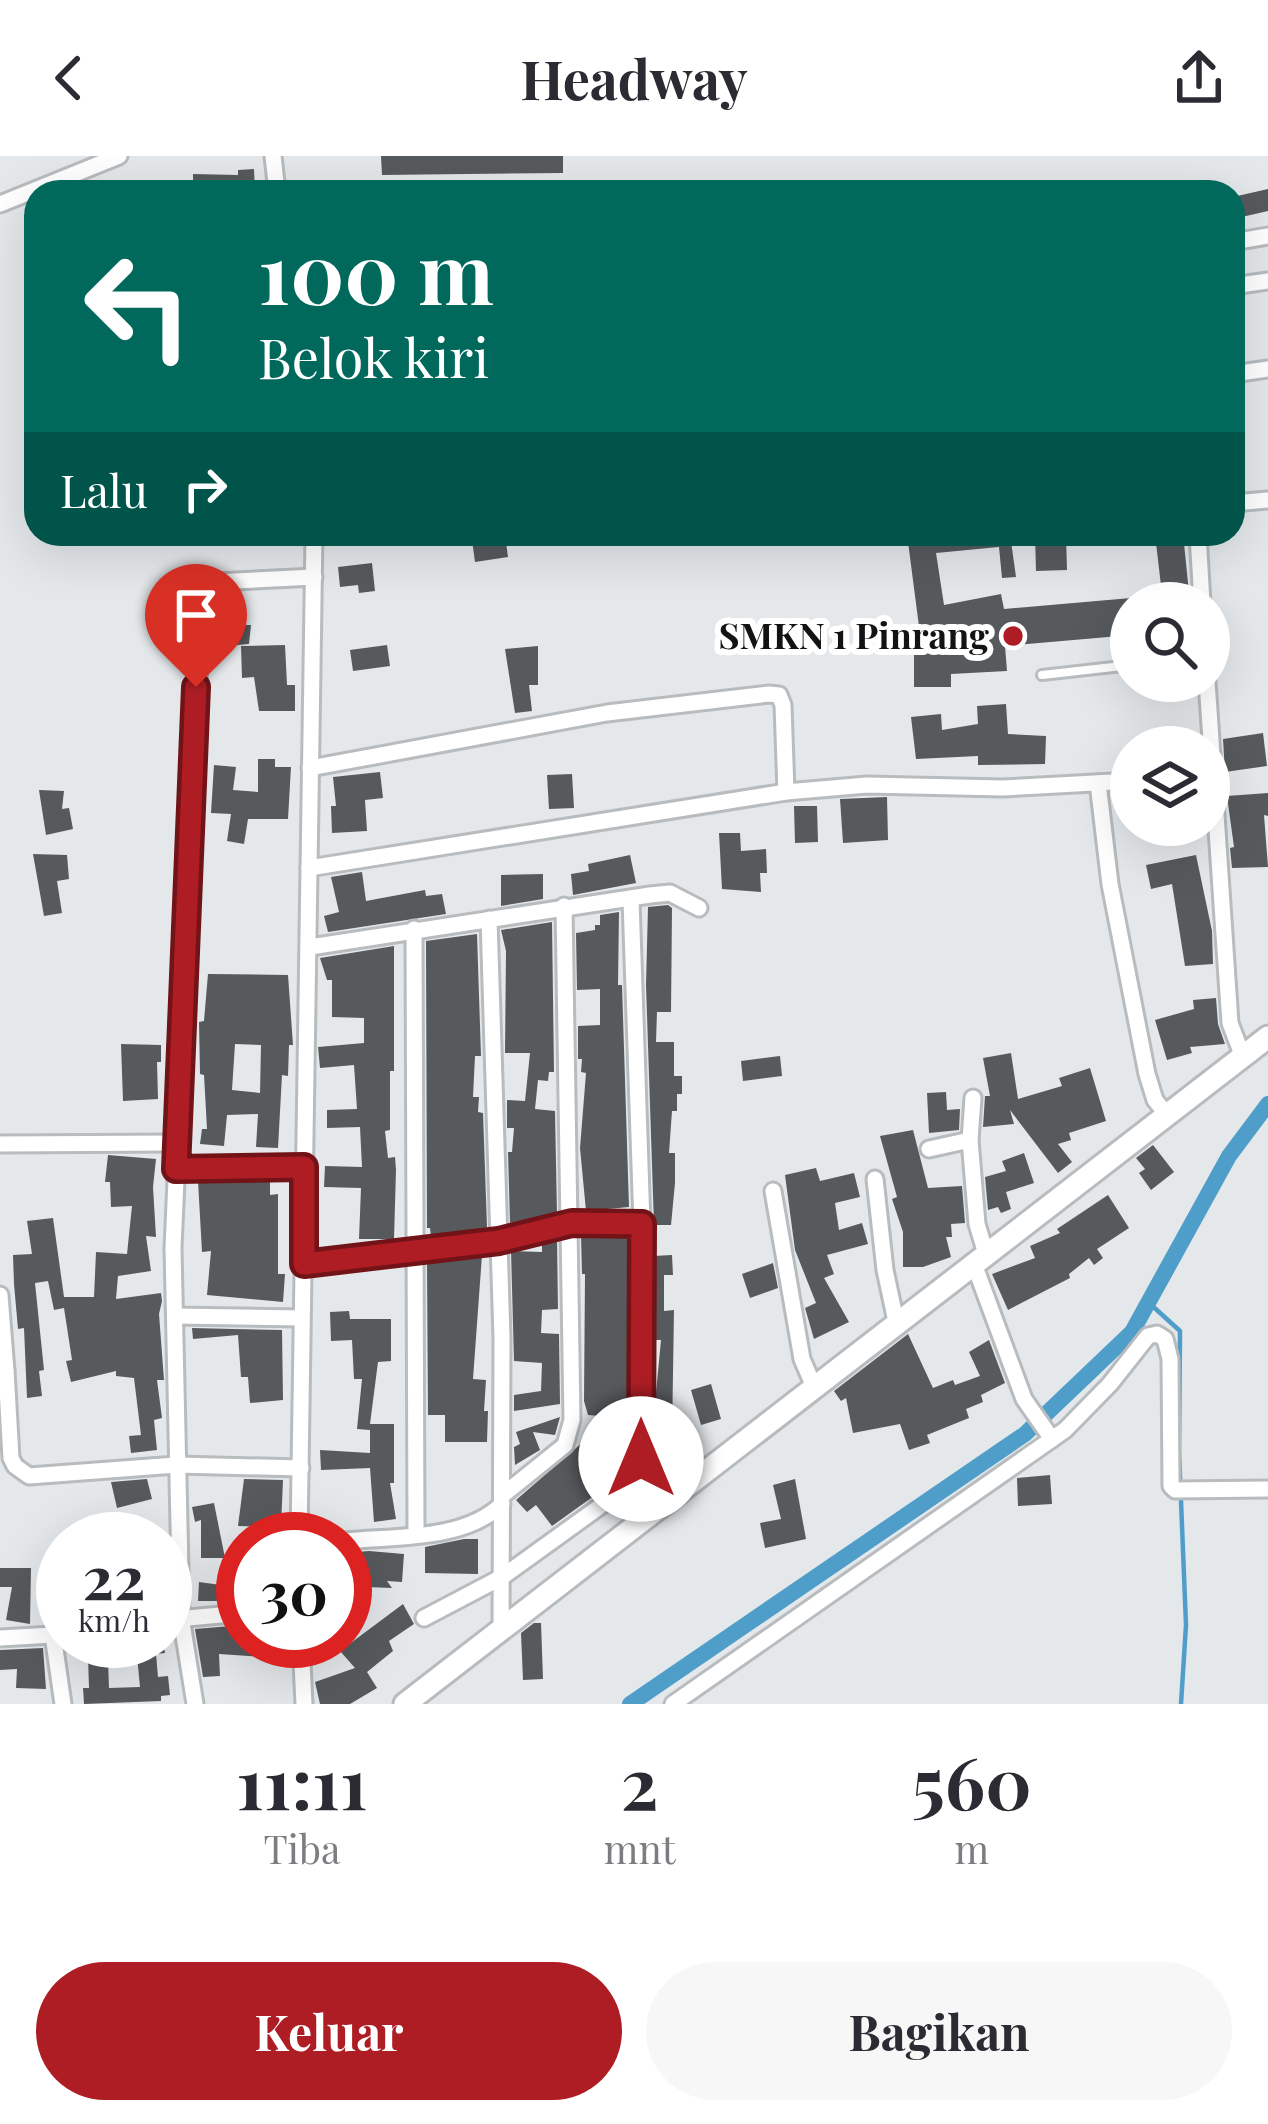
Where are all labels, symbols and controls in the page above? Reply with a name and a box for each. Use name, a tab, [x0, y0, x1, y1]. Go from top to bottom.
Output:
text: Headway	[520, 42, 748, 114]
icon: back	[36, 45, 102, 111]
icon: share	[1166, 45, 1232, 111]
text: 100 m	[258, 214, 494, 326]
icon: left	[60, 228, 216, 384]
text: Belok kiri	[258, 321, 489, 393]
icon: right	[172, 456, 238, 522]
text: Lalu	[60, 459, 148, 519]
pin	[145, 564, 247, 687]
icon: arrive	[163, 582, 229, 648]
map controls	[1110, 582, 1230, 846]
button: search	[1110, 582, 1230, 702]
place label: SMKN 1 Pinrang	[719, 610, 989, 658]
marker: SMKN 1 Pinrang	[1000, 623, 1026, 649]
button: layers	[1110, 726, 1230, 846]
position arrow	[578, 1396, 704, 1522]
speed limit sign: 30	[216, 1512, 372, 1668]
text: 22	[83, 1535, 145, 1615]
text: km/h	[78, 1600, 150, 1640]
text: 11:11	[236, 1732, 367, 1828]
text: 2	[621, 1732, 658, 1828]
text: 560	[912, 1732, 1032, 1828]
text: Tiba	[263, 1822, 340, 1874]
text: mnt	[604, 1822, 676, 1874]
text: m	[954, 1822, 989, 1874]
button: Keluar	[36, 1962, 622, 2100]
button: Bagikan	[646, 1962, 1232, 2100]

